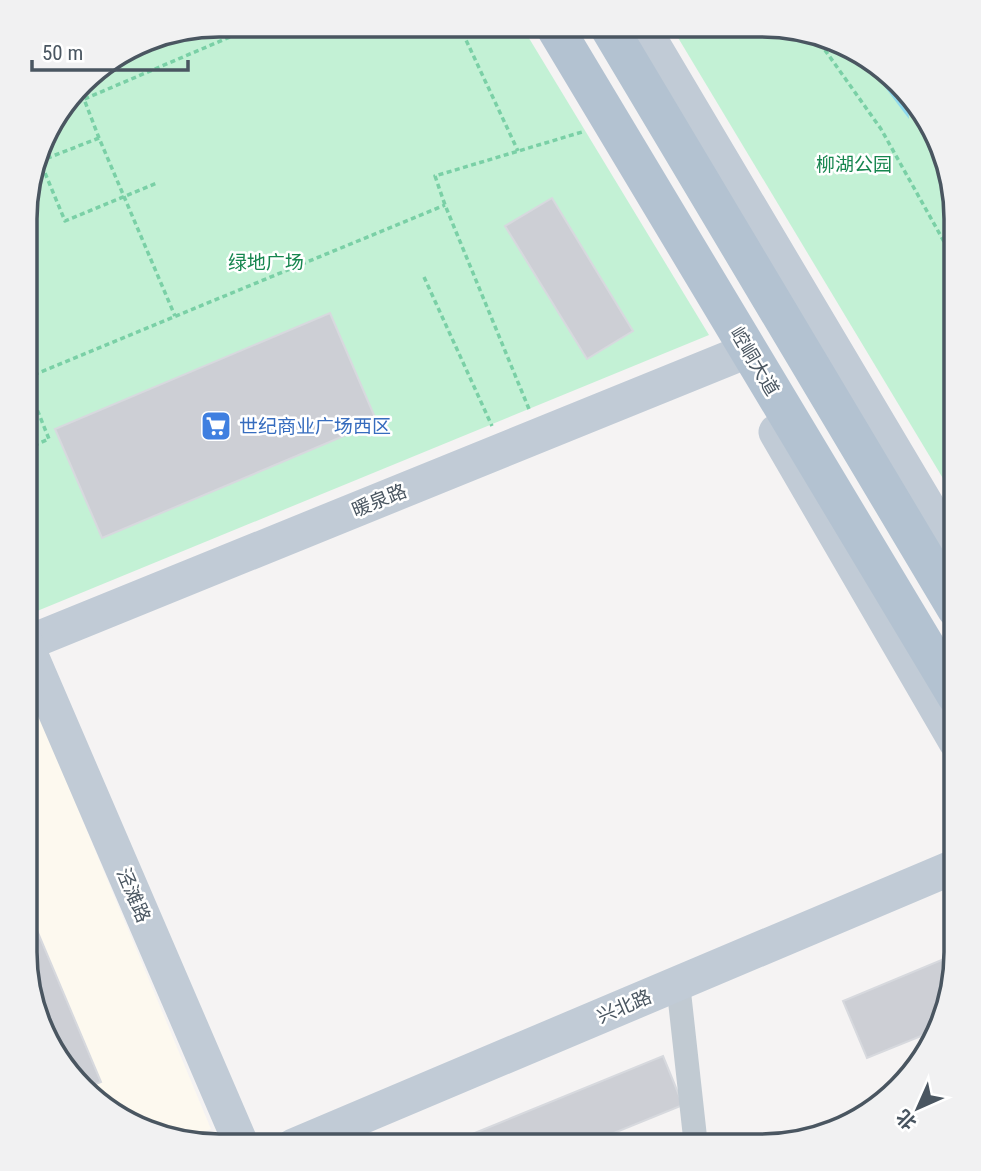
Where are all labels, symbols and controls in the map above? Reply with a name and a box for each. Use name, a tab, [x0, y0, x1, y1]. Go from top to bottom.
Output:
scale bar	[32, 28, 187, 72]
text: 50 m	[42, 41, 83, 65]
park label: 柳湖公园	[816, 153, 892, 176]
park label: 绿地广场	[228, 251, 304, 274]
street label: 崆峒大道	[725, 323, 784, 400]
supermarket icon: 世纪商业广场西区	[199, 409, 233, 443]
place label: 世纪商业广场西区	[239, 415, 391, 438]
street label: 暖泉路	[348, 479, 410, 522]
street label: 泾滩路	[112, 864, 155, 926]
street label: 兴北路	[593, 985, 655, 1028]
north arrow	[883, 1073, 953, 1143]
text: 北	[891, 1105, 921, 1135]

